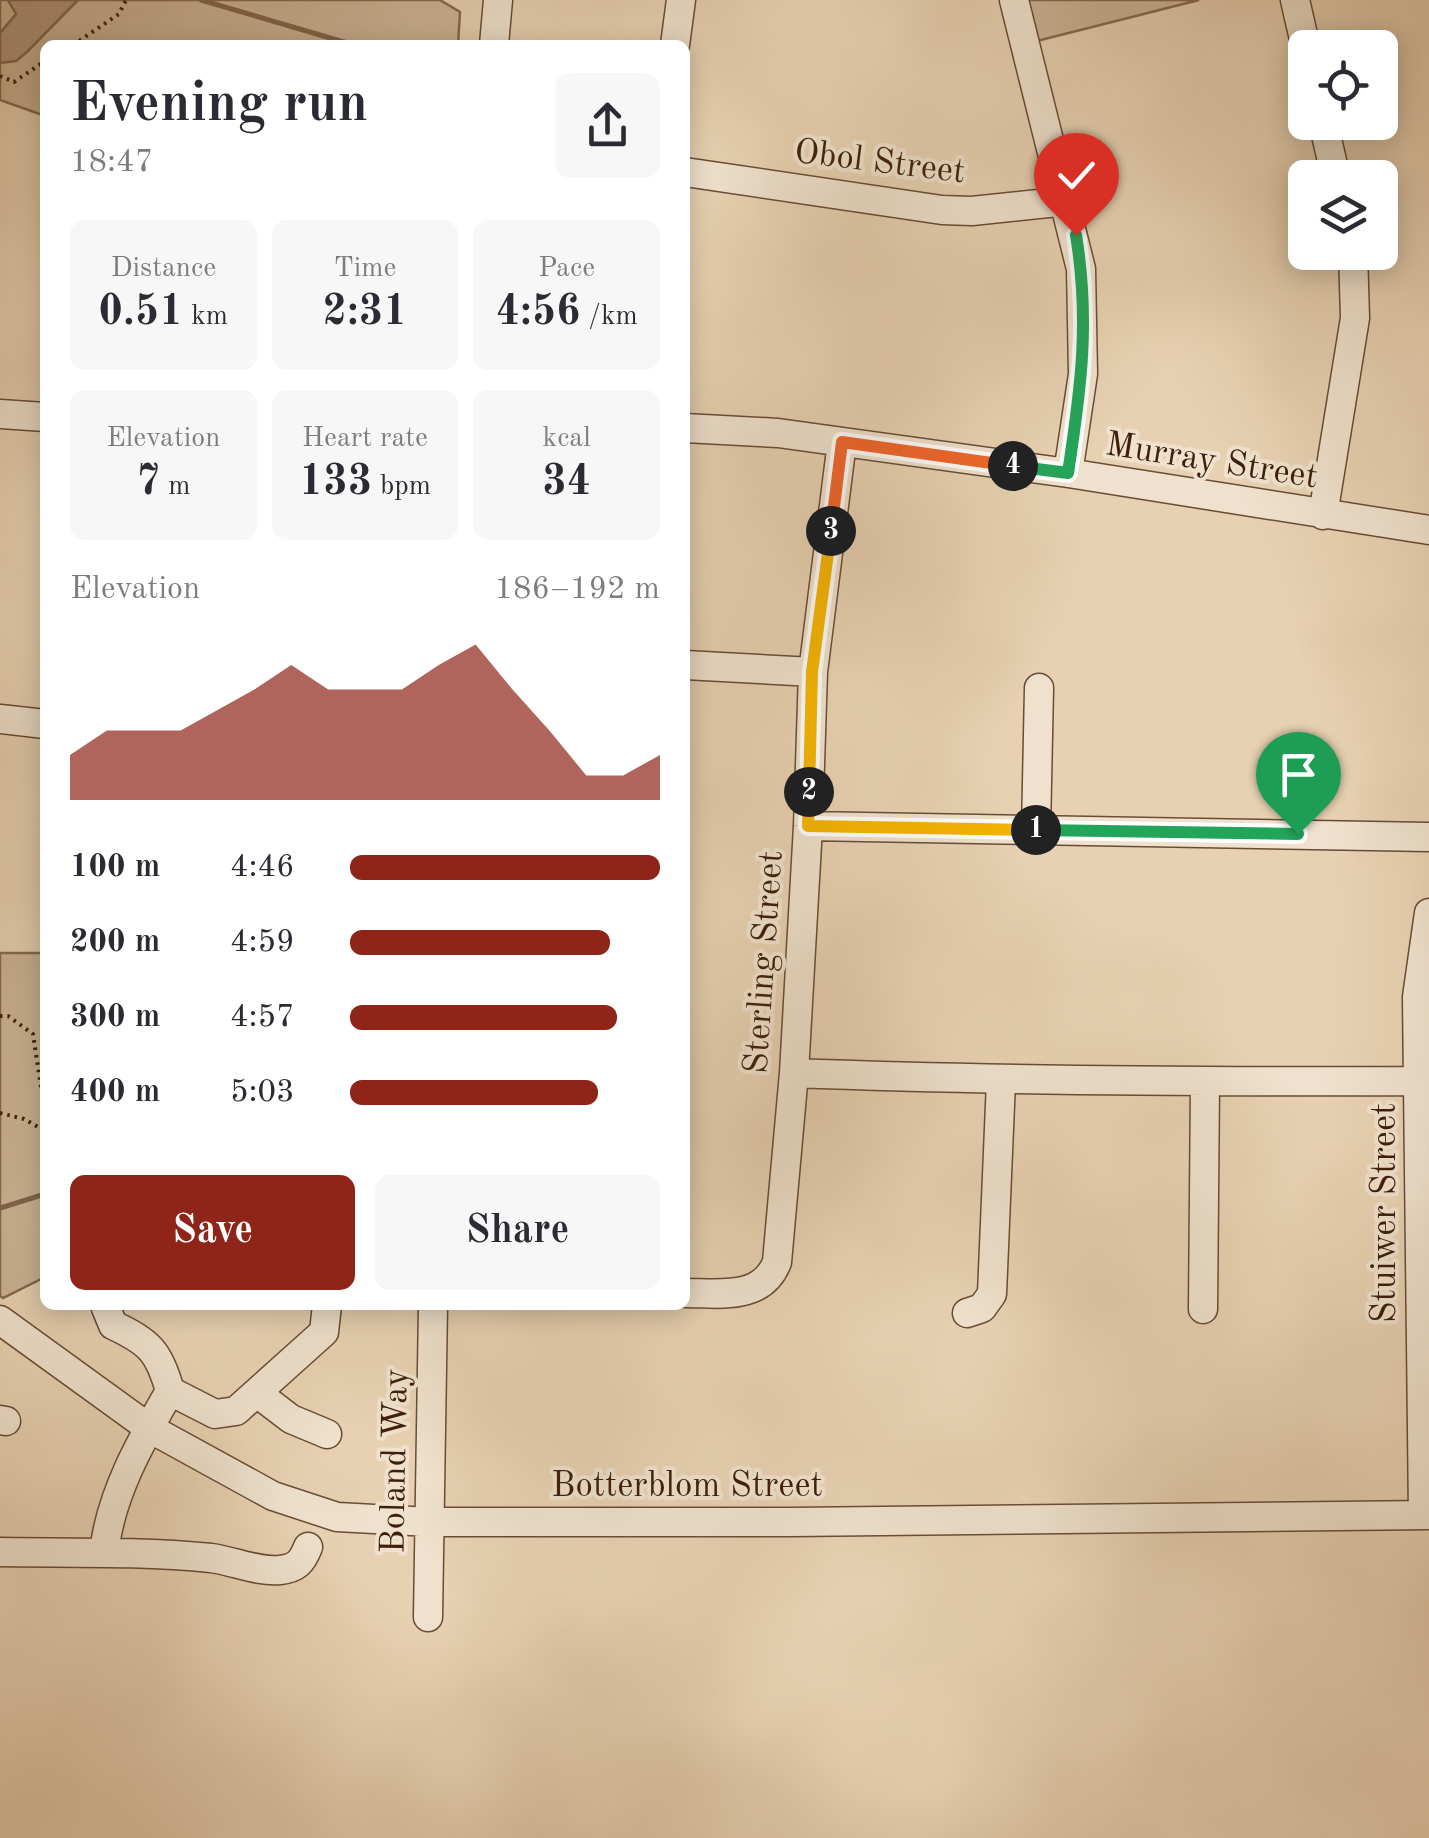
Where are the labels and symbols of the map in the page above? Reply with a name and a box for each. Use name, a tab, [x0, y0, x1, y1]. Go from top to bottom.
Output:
pin	[1034, 133, 1119, 236]
street label: Obol Street	[792, 135, 967, 190]
street label: Murray Street	[1103, 427, 1320, 496]
pin: 4	[988, 441, 1038, 491]
pin: 3	[806, 506, 856, 556]
pin	[1256, 732, 1341, 835]
pin: 2	[784, 767, 834, 817]
pin: 1	[1011, 805, 1061, 855]
street label: Sterling Street	[739, 849, 790, 1075]
street label: Stuiwer Street	[1368, 1103, 1403, 1323]
street label: Boland Way	[376, 1368, 415, 1554]
street label: Botterblom Street	[551, 1469, 823, 1504]

